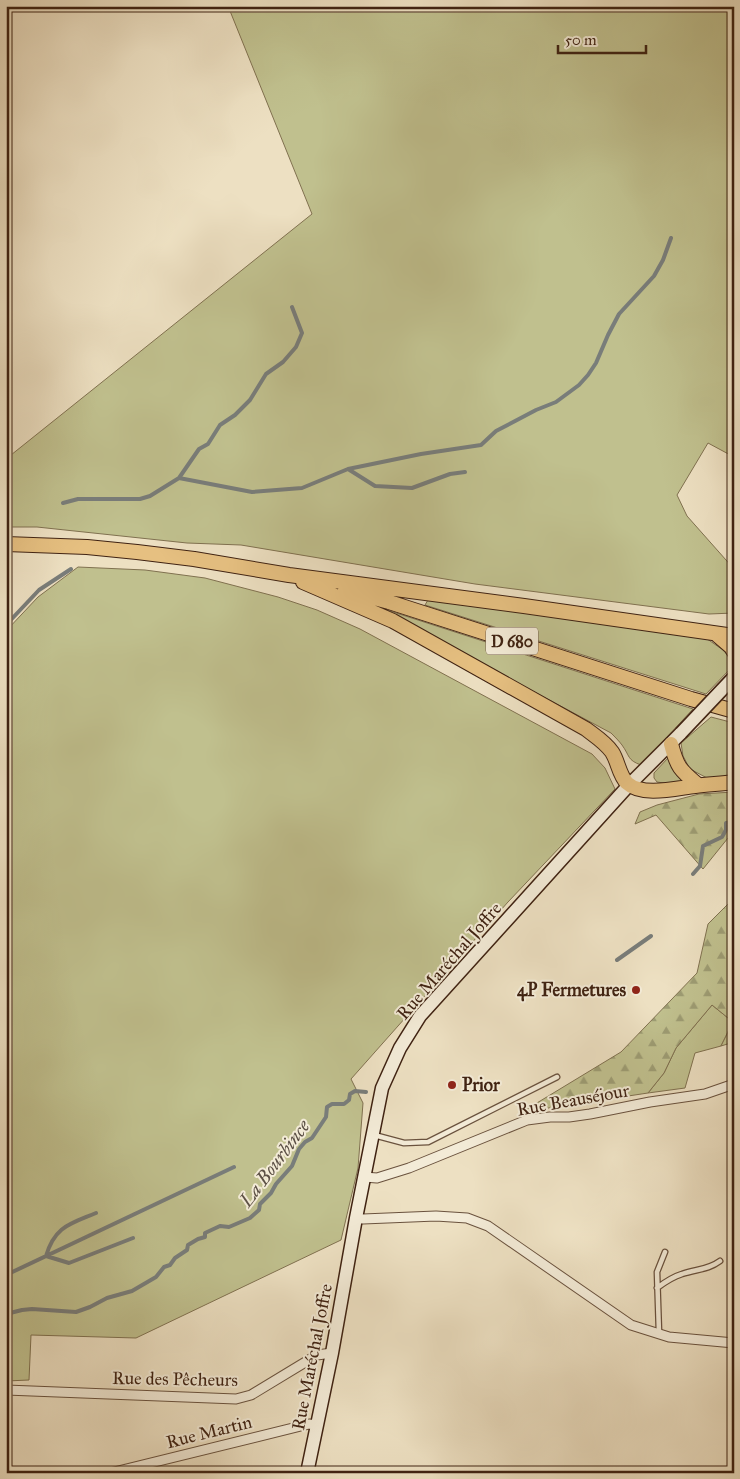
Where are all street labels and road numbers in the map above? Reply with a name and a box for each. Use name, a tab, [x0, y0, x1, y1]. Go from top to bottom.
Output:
road number: D 680	[486, 627, 538, 654]
street label: Rue Maréchal Joffre	[392, 898, 507, 1025]
street label: Rue Beauséjour	[515, 1079, 631, 1121]
street label: Rue Maréchal Joffre	[287, 1282, 338, 1432]
street label: Rue des Pêcheurs	[112, 1367, 238, 1391]
street label: Rue Martin	[164, 1411, 254, 1453]

